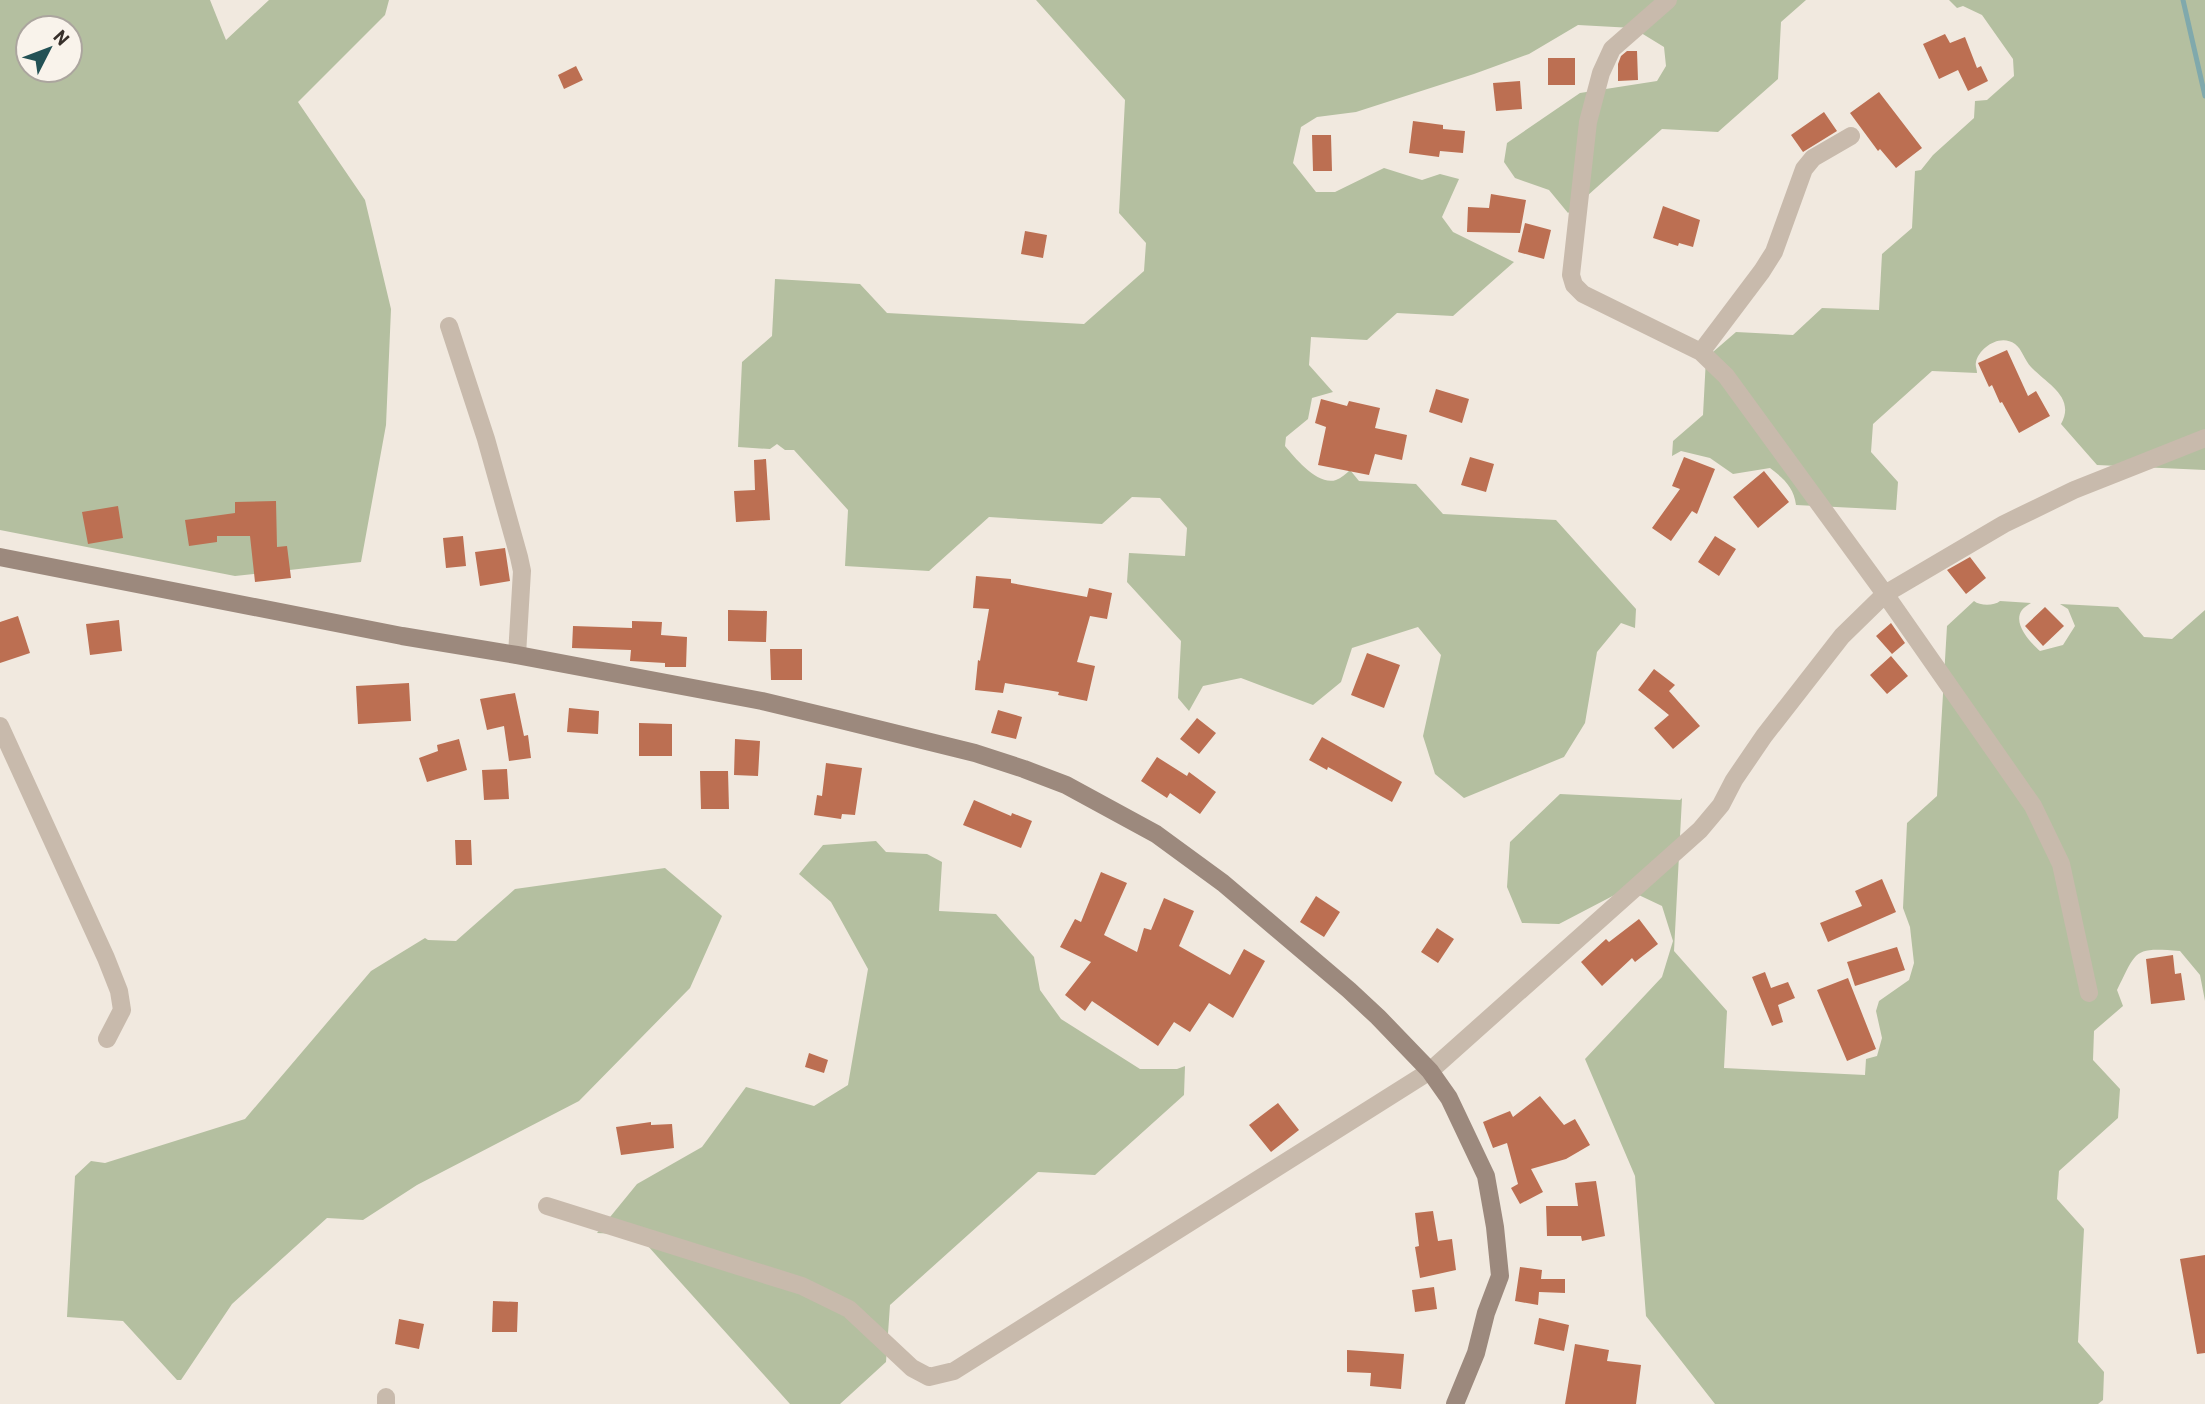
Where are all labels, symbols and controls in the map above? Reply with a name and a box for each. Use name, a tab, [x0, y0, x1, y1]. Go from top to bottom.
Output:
north arrow	[14, 14, 84, 84]
text: N	[49, 25, 75, 50]

